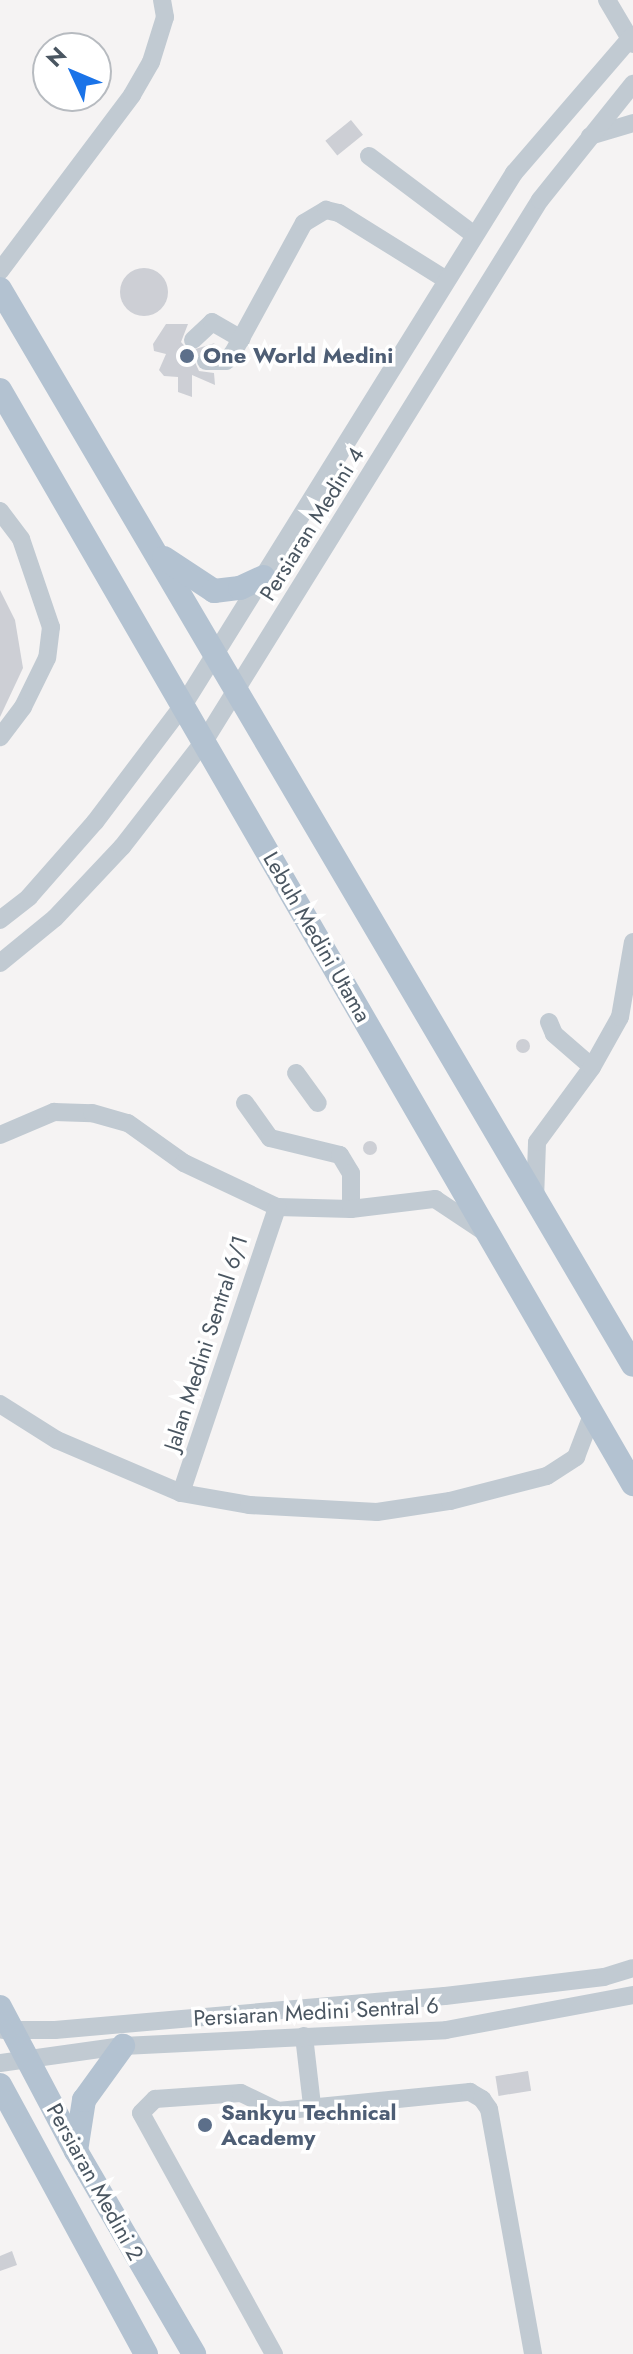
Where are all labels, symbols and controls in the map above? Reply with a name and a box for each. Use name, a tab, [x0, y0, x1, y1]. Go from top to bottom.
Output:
north arrow	[32, 32, 112, 112]
text: N	[39, 39, 74, 74]
place label: One World Medini	[203, 343, 393, 369]
marker: One World Medini	[178, 347, 196, 365]
street label: Persiaran Medini 4	[254, 442, 370, 606]
street label: Lebuh Medini Utama	[258, 847, 376, 1027]
street label: Jalan Medini Sentral 6/1	[159, 1232, 253, 1454]
street label: Persiaran Medini Sentral 6	[193, 1992, 439, 2032]
street label: Persiaran Medini 2	[41, 2099, 149, 2265]
place label: Sankyu Technical Academy	[221, 2099, 397, 2150]
marker: Sankyu Technical Academy	[196, 2116, 214, 2134]

